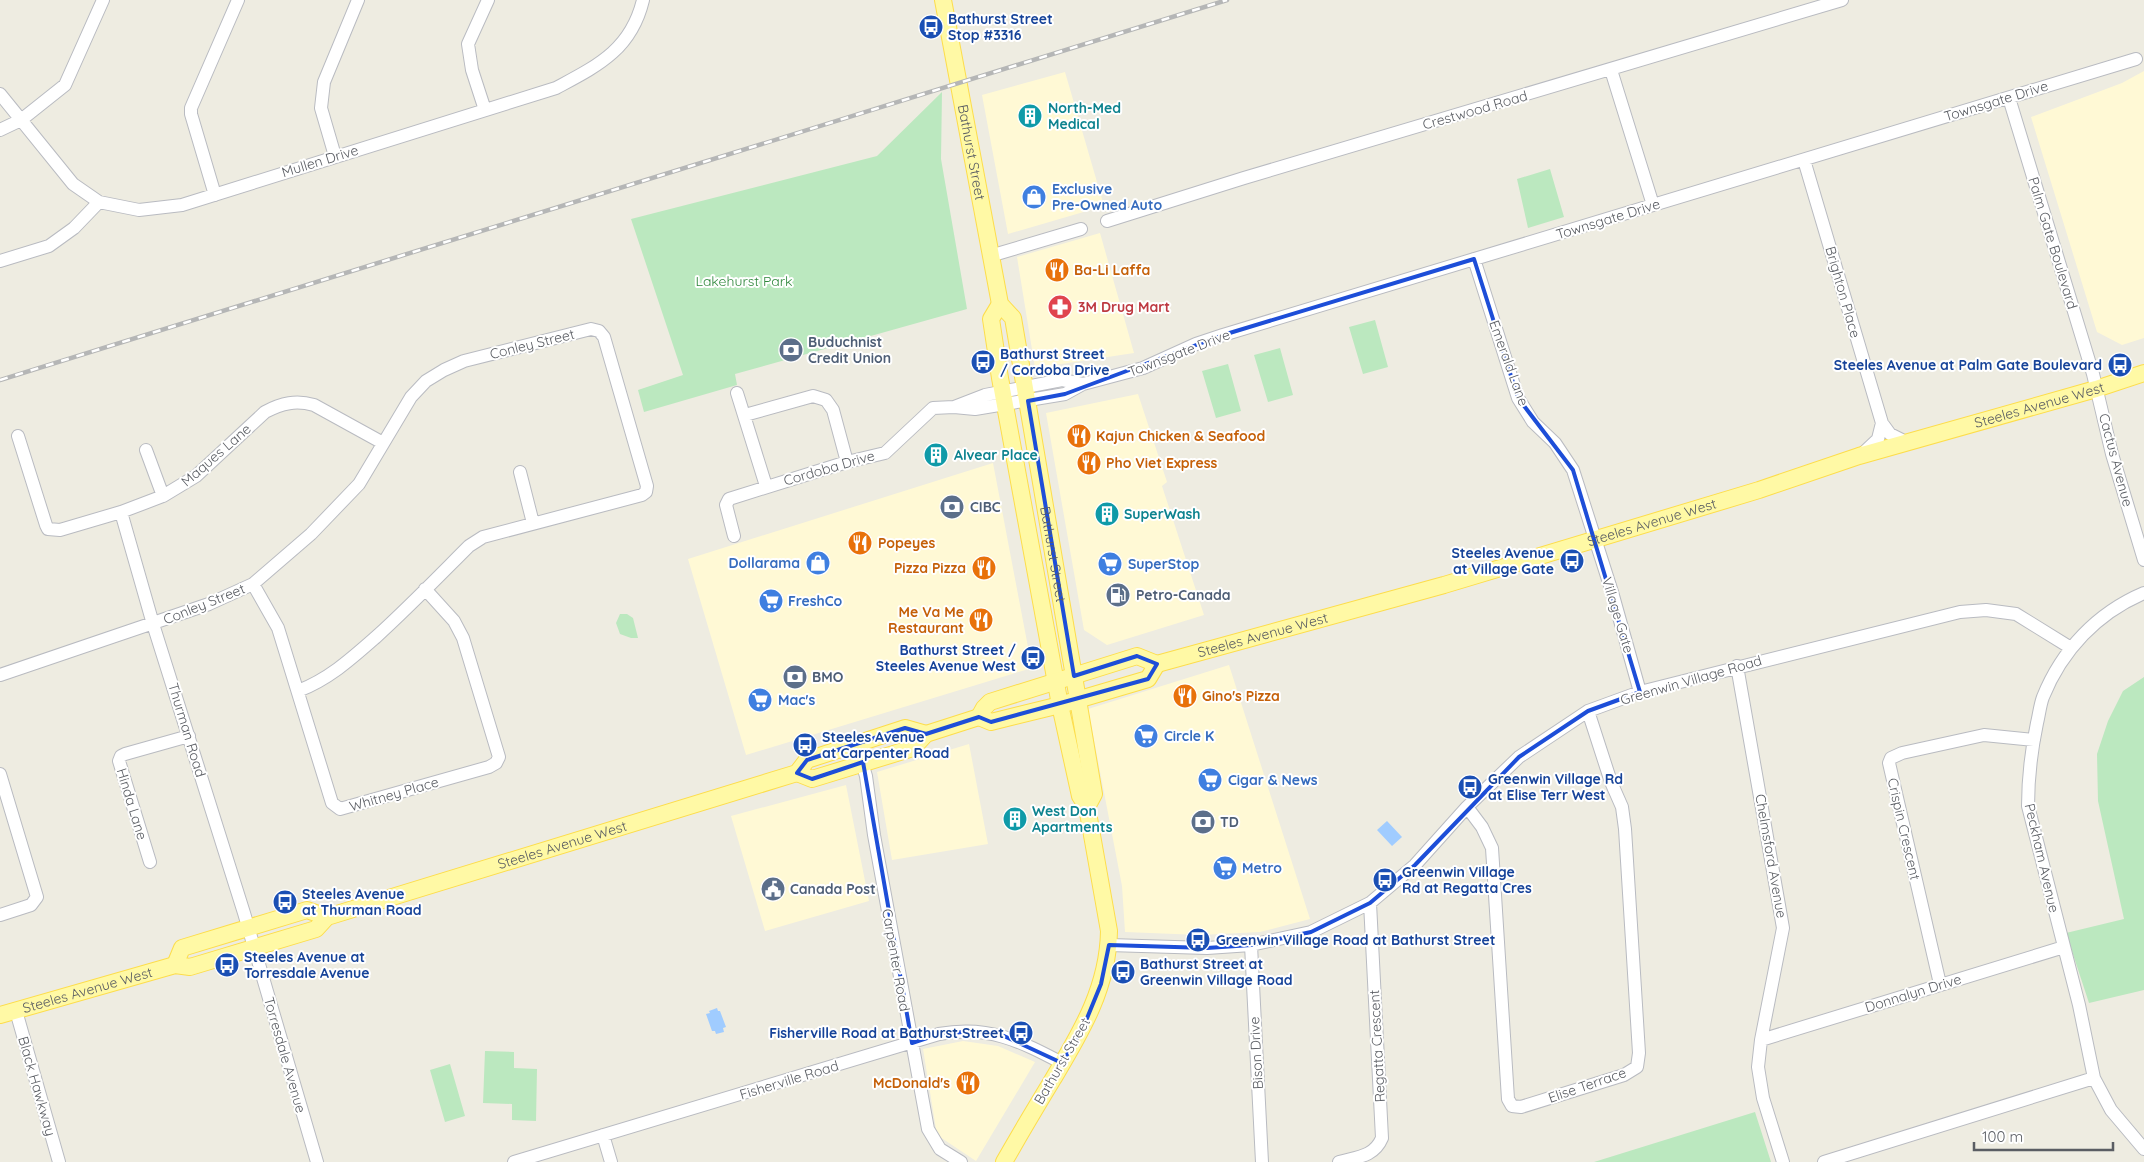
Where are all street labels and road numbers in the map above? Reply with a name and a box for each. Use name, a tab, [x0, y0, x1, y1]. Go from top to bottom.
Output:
street label: Townsgate Drive	[1942, 77, 2050, 125]
street label: Crestwood Road	[1420, 86, 1530, 134]
street label: Bathurst Street	[954, 103, 989, 202]
street label: Mullen Drive	[279, 141, 361, 181]
street label: Palm Gate Boulevard	[2024, 175, 2082, 311]
street label: Townsgate Drive	[1554, 195, 1662, 243]
street label: Brighton Place	[1821, 244, 1865, 340]
street label: Emerald Lane	[1485, 318, 1533, 408]
street label: Conley Street	[488, 325, 576, 363]
street label: Townsgate Drive	[1126, 325, 1233, 381]
street label: Steeles Avenue West	[1972, 378, 2107, 432]
street label: Cactus Avenue	[2095, 411, 2137, 509]
street label: Maques Lane	[177, 420, 255, 490]
street label: Cordoba Drive	[781, 446, 877, 490]
street label: Steeles Avenue West	[1585, 494, 1719, 550]
street label: Bathurst Street	[1036, 505, 1070, 604]
street label: Village Gate	[1598, 575, 1638, 655]
street label: Conley Street	[160, 579, 248, 629]
street label: Steeles Avenue West	[1196, 608, 1330, 661]
street label: Greenwin Village Road	[1618, 651, 1764, 709]
street label: Thurman Road	[164, 681, 210, 779]
street label: Hinda Lane	[113, 766, 151, 842]
street label: Whitney Place	[347, 773, 441, 815]
street label: Crispin Crescent	[1884, 776, 1925, 882]
street label: Chelmsford Avenue	[1751, 792, 1791, 920]
street label: Peckham Avenue	[2021, 802, 2063, 915]
street label: Steeles Avenue West	[495, 817, 629, 873]
street label: Carpenter Road	[878, 907, 914, 1013]
street label: Steeles Avenue West	[21, 963, 155, 1017]
street label: Donnalyn Drive	[1863, 970, 1963, 1016]
street label: Regatta Crescent	[1365, 989, 1389, 1103]
street label: Torresdale Avenue	[260, 995, 310, 1115]
street label: Bathurst Street	[1030, 1014, 1094, 1108]
street label: Bison Drive	[1245, 1016, 1267, 1090]
street label: Black Hawkway	[14, 1034, 60, 1138]
street label: Fisherville Road	[737, 1056, 841, 1104]
street label: Elise Terrace	[1546, 1063, 1628, 1107]

